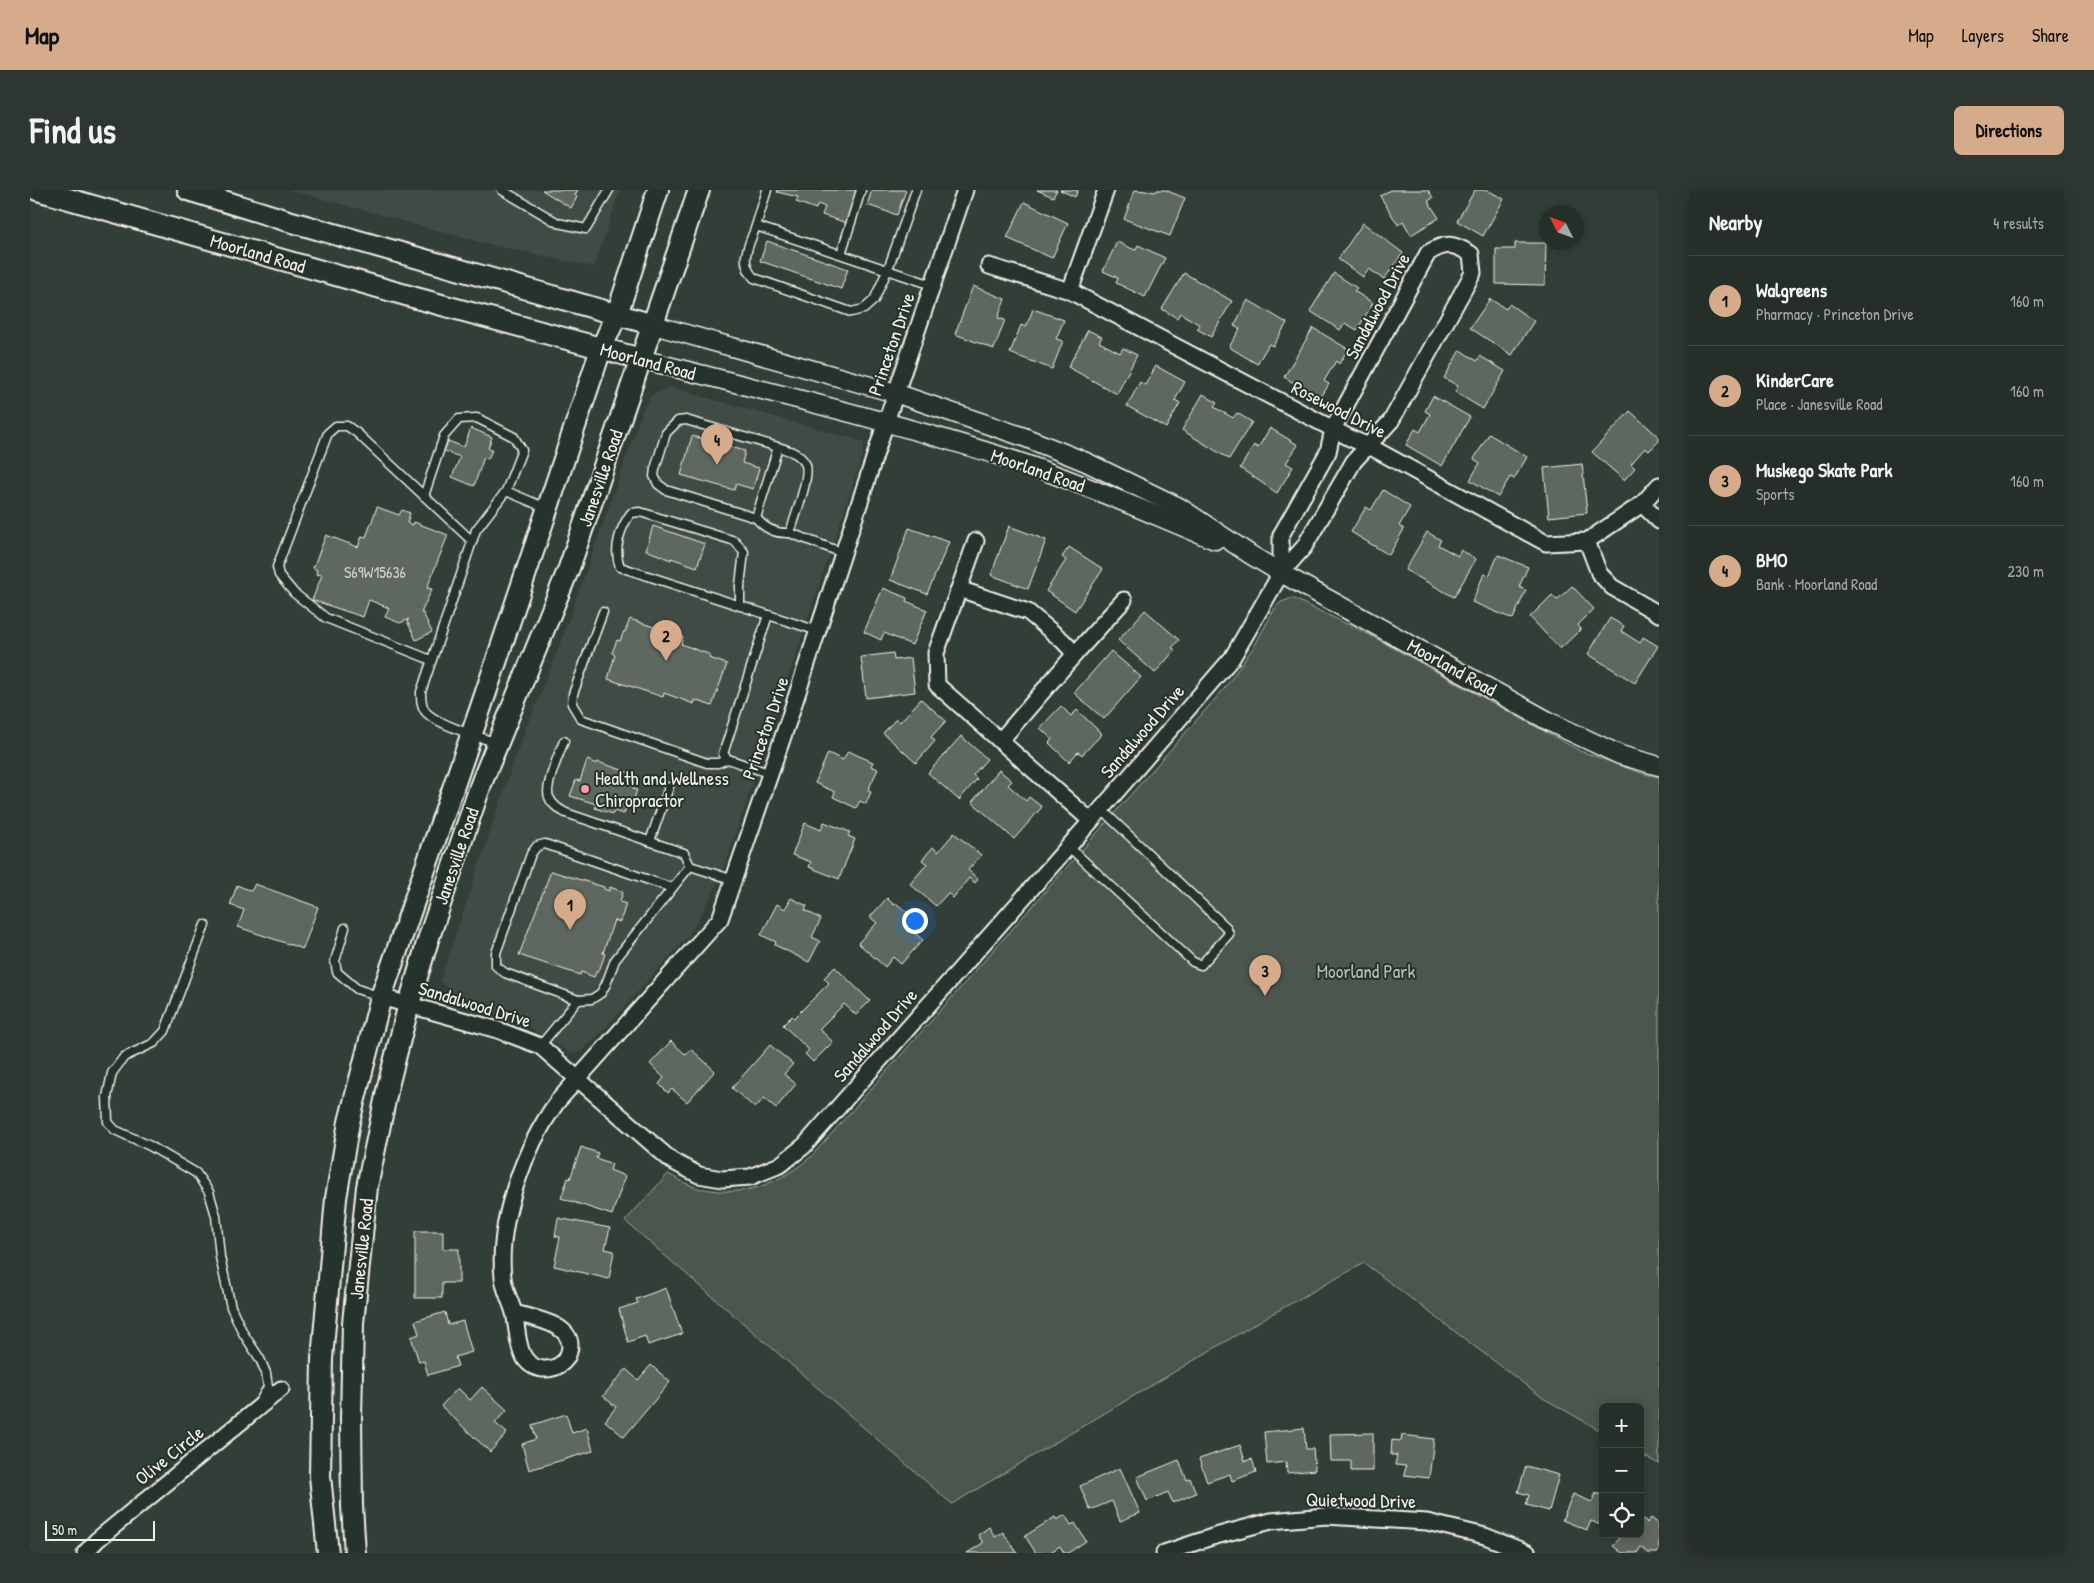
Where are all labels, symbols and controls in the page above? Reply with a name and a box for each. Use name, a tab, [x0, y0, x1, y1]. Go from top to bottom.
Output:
text: Map	[25, 19, 59, 51]
text: Map	[1908, 23, 1934, 48]
text: Layers	[1962, 23, 2004, 48]
text: Share	[2032, 23, 2069, 48]
button: Directions	[1954, 106, 2064, 155]
text: Find us	[30, 107, 116, 154]
north arrow	[1539, 205, 1584, 250]
text: Nearby	[1709, 208, 1762, 237]
text: 4 results	[1993, 212, 2044, 234]
street label: Moorland Road	[207, 227, 309, 279]
street label: Sandalwood Drive	[1338, 248, 1416, 363]
text: Walgreens	[1756, 277, 1827, 303]
street label: Princeton Drive	[861, 289, 921, 399]
text: 1	[1722, 290, 1728, 312]
text: 160 m	[2010, 290, 2044, 312]
text: Pharmacy · Princeton Drive	[1756, 303, 1914, 325]
street label: Moorland Road	[597, 336, 699, 386]
text: KinderCare	[1756, 367, 1834, 393]
street label: Rosewood Drive	[1287, 374, 1391, 444]
text: 2	[1721, 380, 1729, 402]
text: 160 m	[2010, 380, 2044, 402]
text: Place · Janesville Road	[1756, 393, 1882, 415]
pin: 4	[701, 424, 733, 465]
street label: Janesville Road	[571, 425, 629, 530]
street label: Moorland Road	[987, 442, 1089, 498]
text: Muskego Skate Park	[1756, 457, 1892, 483]
text: 3	[1721, 470, 1729, 492]
text: 160 m	[2010, 470, 2044, 492]
text: Sports	[1756, 483, 1794, 505]
text: BMO	[1756, 547, 1788, 573]
text: 4	[1722, 560, 1728, 582]
text: 230 m	[2008, 560, 2044, 582]
house number: S69W15636	[344, 561, 406, 583]
text: Bank · Moorland Road	[1756, 573, 1877, 595]
pin: 2	[650, 620, 682, 661]
street label: Moorland Road	[1403, 632, 1502, 702]
street label: Princeton Drive	[735, 673, 795, 783]
street label: Sandalwood Drive	[1094, 678, 1190, 783]
place label: Health and Wellness Chiropractor	[595, 765, 729, 813]
marker: Health and Wellness Chiropractor	[579, 783, 591, 795]
street label: Janesville Road	[427, 803, 485, 908]
pin: 1	[554, 889, 586, 930]
your location	[902, 908, 928, 934]
pin: 3	[1249, 955, 1281, 996]
park label: Moorland Park	[1317, 958, 1415, 984]
street label: Sandalwood Drive	[416, 975, 535, 1034]
street label: Sandalwood Drive	[827, 982, 923, 1087]
street label: Janesville Road	[343, 1197, 379, 1301]
map controls	[1599, 1403, 1644, 1538]
button: +	[1599, 1403, 1644, 1448]
street label: Olive Circle	[129, 1419, 209, 1491]
button: −	[1599, 1448, 1644, 1493]
street label: Quietwood Drive	[1306, 1486, 1417, 1514]
button: locate	[1599, 1493, 1644, 1538]
scale bar	[45, 1518, 155, 1541]
text: 50 m	[52, 1520, 77, 1539]

